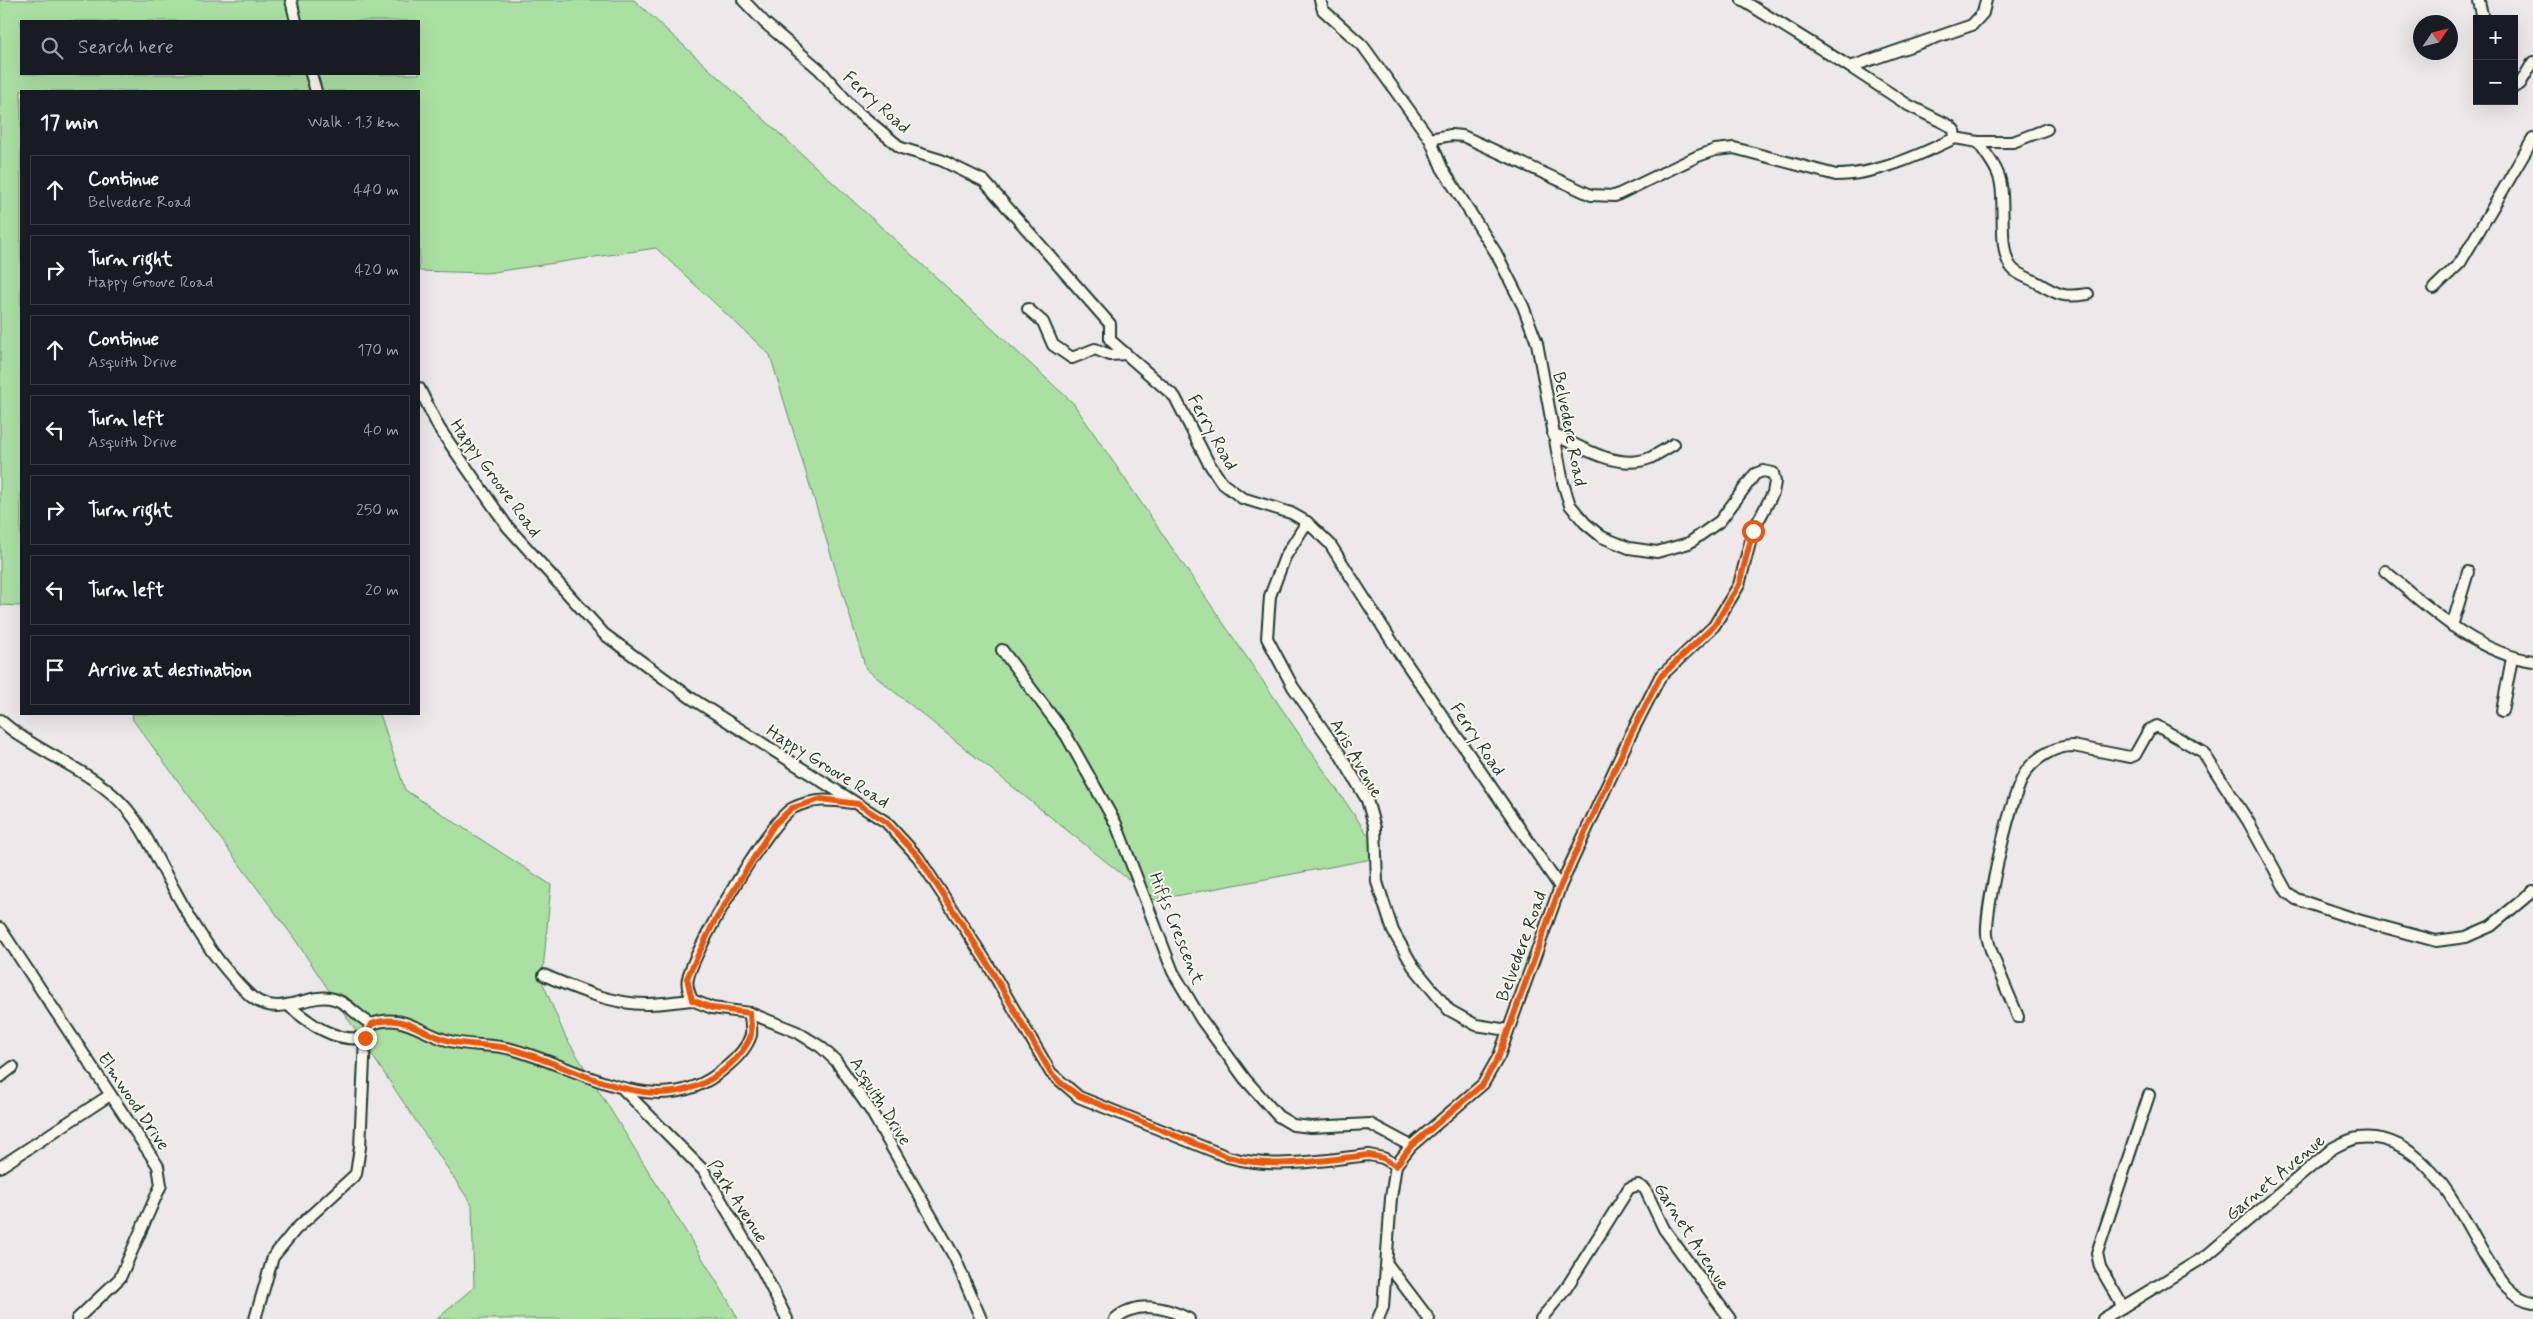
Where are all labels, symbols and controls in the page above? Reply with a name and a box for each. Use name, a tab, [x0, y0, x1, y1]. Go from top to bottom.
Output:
north arrow	[2413, 15, 2458, 60]
map controls	[2473, 15, 2518, 105]
button: +	[2473, 15, 2518, 60]
search box	[20, 20, 420, 75]
icon: search	[38, 34, 66, 62]
text: Search here	[78, 35, 174, 60]
button: −	[2473, 60, 2518, 105]
street label: Ferry Road	[837, 66, 915, 140]
text: 17 min	[40, 109, 99, 137]
text: Walk · 1.3 km	[308, 112, 400, 133]
text: Continue	[88, 167, 159, 192]
icon: ahead	[41, 176, 69, 204]
text: 440 m	[353, 180, 399, 201]
text: Belvedere Road	[88, 192, 191, 213]
text: Turn right	[88, 247, 172, 272]
icon: right	[41, 256, 69, 284]
text: 420 m	[355, 260, 399, 281]
text: Happy Groove Road	[88, 272, 213, 293]
text: Continue	[88, 327, 159, 352]
icon: ahead	[41, 336, 69, 364]
text: 170 m	[357, 340, 399, 361]
text: Asquith Drive	[88, 352, 177, 373]
street label: Belvedere Road	[1546, 370, 1592, 488]
street label: Ferry Road	[1181, 390, 1243, 475]
text: Turn left	[88, 407, 164, 432]
street label: Happy Groove Road	[444, 414, 546, 543]
icon: left	[41, 416, 69, 444]
text: 40 m	[363, 420, 399, 441]
text: Asquith Drive	[88, 432, 177, 453]
icon: right	[41, 496, 69, 524]
text: Turn right	[88, 498, 172, 523]
text: 250 m	[356, 500, 399, 521]
route start	[1742, 520, 1765, 543]
icon: left	[41, 576, 69, 604]
text: Turn left	[88, 578, 164, 603]
text: 20 m	[365, 580, 399, 601]
icon: arrive	[41, 656, 69, 684]
text: Arrive at destination	[88, 658, 252, 683]
street label: Ferry Road	[1444, 698, 1510, 781]
street label: Aris Avenue	[1324, 714, 1388, 803]
street label: Happy Groove Road	[761, 719, 894, 814]
street label: Hiffs Crescent	[1143, 869, 1210, 988]
street label: Belvedere Road	[1491, 888, 1553, 1005]
route end	[354, 1027, 377, 1050]
street label: Elmwood Drive	[91, 1048, 175, 1155]
street label: Asquith Drive	[843, 1053, 917, 1150]
street label: Garnet Avenue	[2221, 1129, 2331, 1227]
street label: Park Avenue	[701, 1155, 773, 1248]
street label: Garnet Avenue	[1648, 1178, 1735, 1295]

